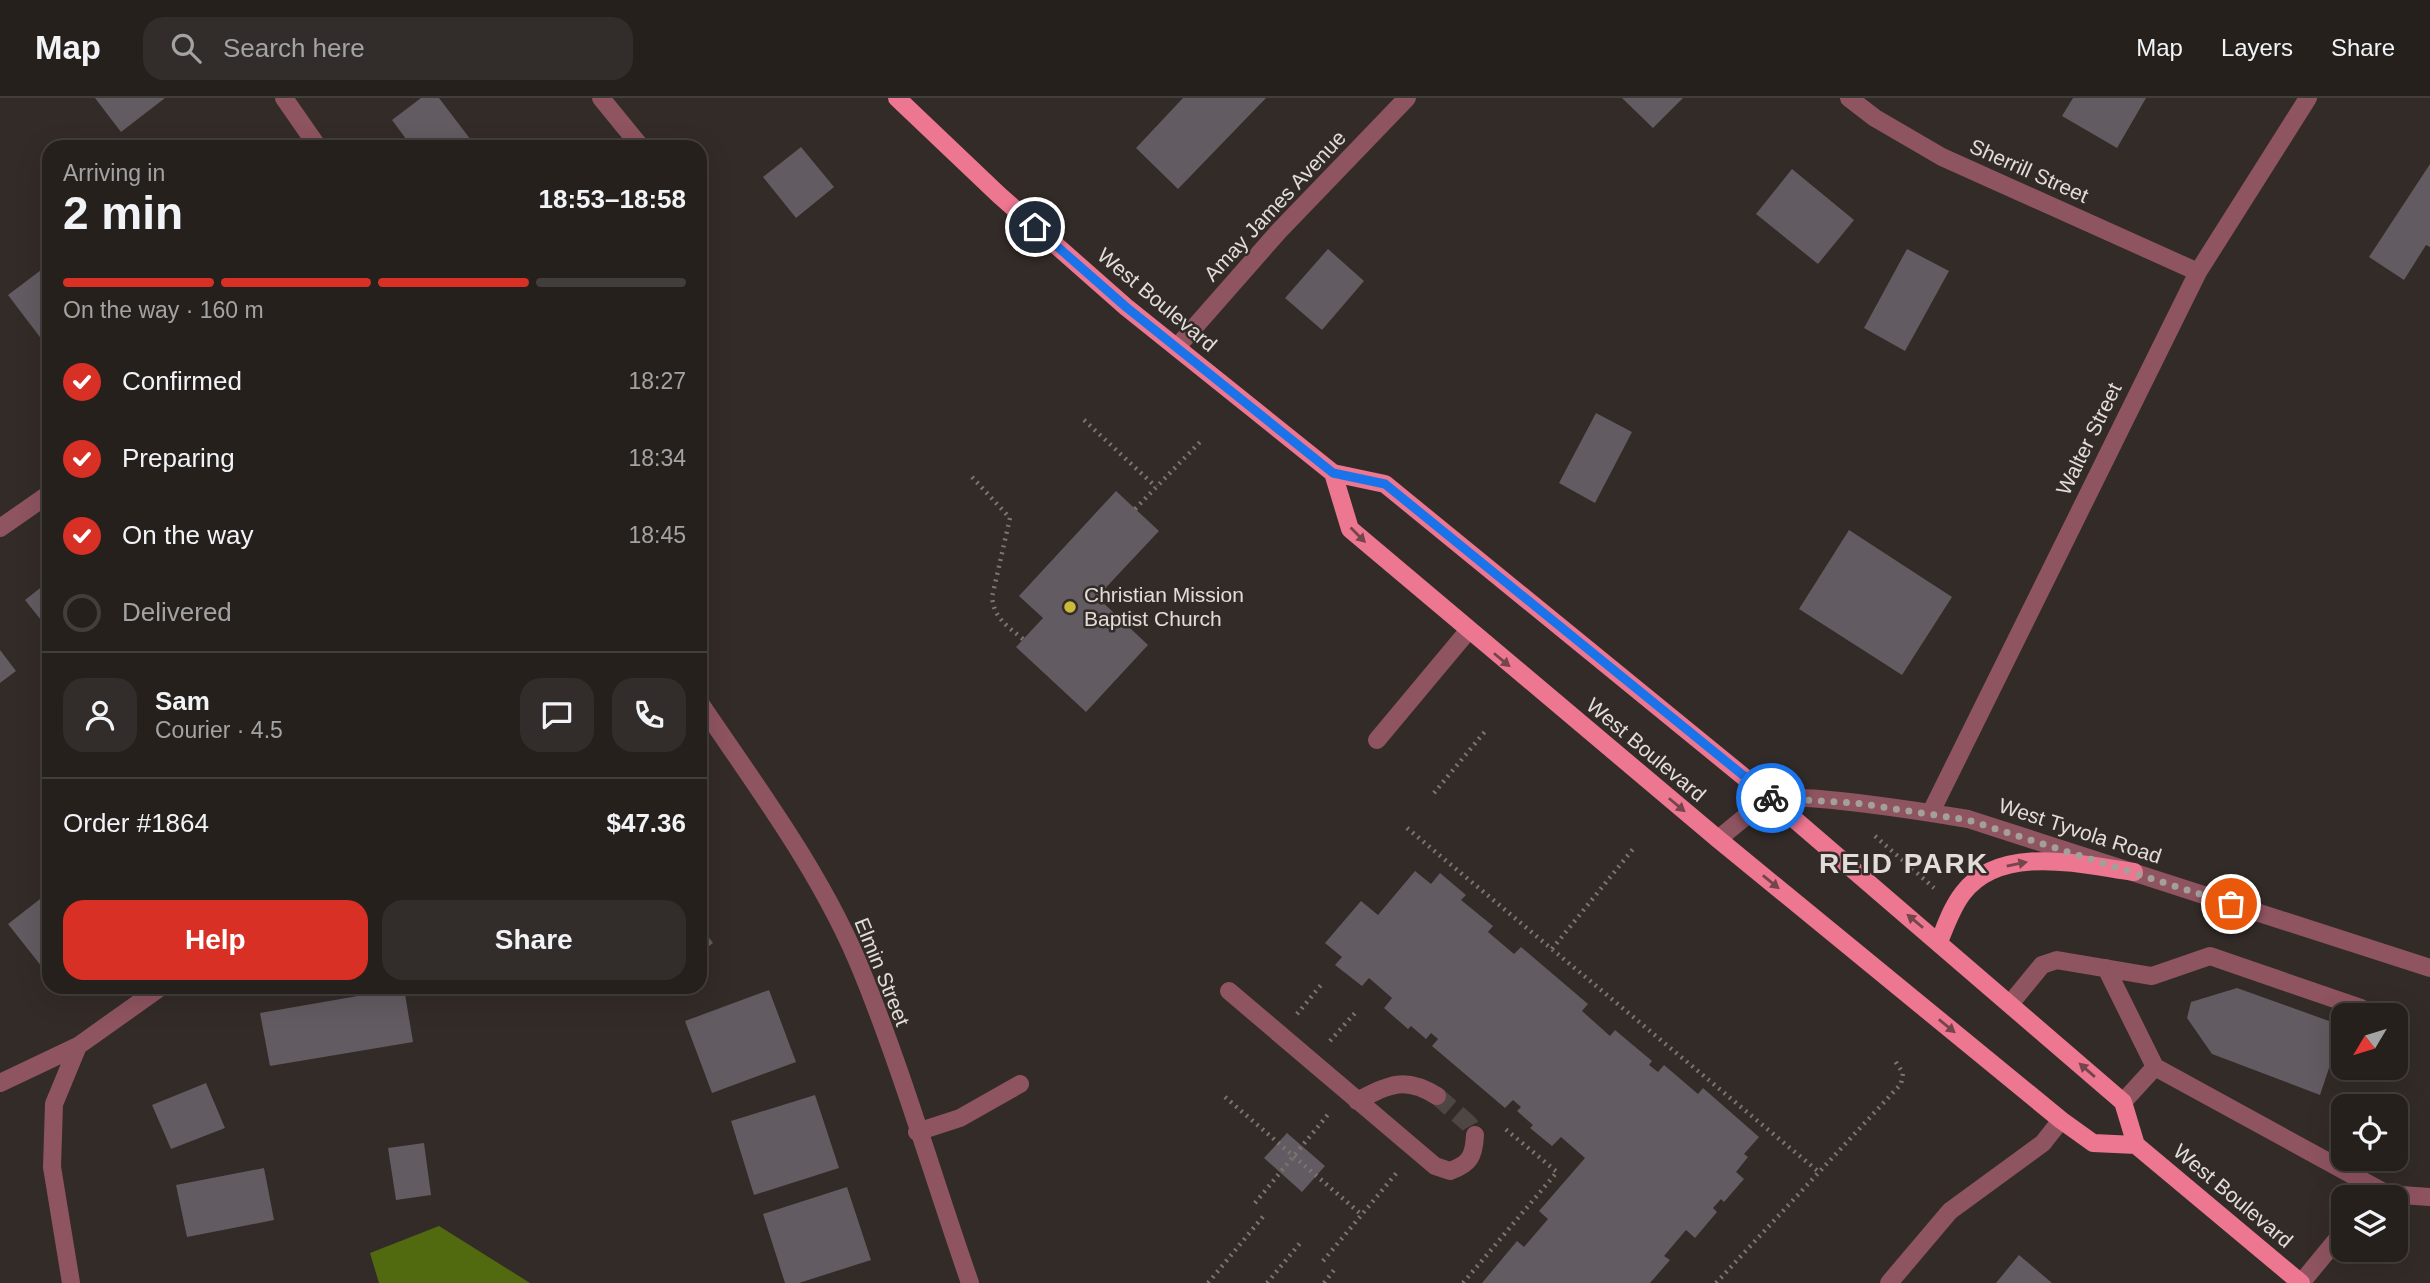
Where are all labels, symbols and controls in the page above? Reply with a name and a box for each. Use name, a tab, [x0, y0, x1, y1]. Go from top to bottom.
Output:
search box	[143, 17, 633, 80]
text: Map	[35, 29, 101, 66]
icon: search	[167, 29, 205, 67]
text: Search here	[223, 33, 365, 63]
text: Map	[2136, 34, 2183, 61]
text: Layers	[2221, 34, 2293, 61]
text: Share	[2331, 34, 2395, 61]
street label: Amay James Avenue	[1199, 126, 1350, 286]
street label: Sherrill Street	[1966, 134, 2092, 207]
text: Arriving in	[63, 160, 165, 186]
text: 18:53–18:58	[539, 184, 686, 214]
text: 2 min	[63, 187, 183, 239]
pin	[1005, 197, 1065, 257]
icon: home	[1016, 208, 1054, 246]
street label: West Boulevard	[1093, 243, 1221, 356]
text: On the way · 160 m	[63, 297, 264, 323]
icon: check	[63, 363, 101, 401]
text: Confirmed	[122, 366, 242, 396]
text: 18:27	[628, 368, 686, 394]
street label: Walter Street	[2052, 379, 2126, 499]
icon: check	[63, 440, 101, 478]
text: Preparing	[122, 443, 235, 473]
text: 18:34	[628, 445, 686, 471]
icon: check	[63, 517, 101, 555]
text: On the way	[122, 520, 254, 550]
text: 18:45	[628, 522, 686, 548]
one-way arrow	[1349, 526, 1366, 543]
place label: Christian Mission Baptist Church	[1084, 583, 1244, 630]
text: Delivered	[122, 597, 232, 627]
marker: Christian Mission Baptist Church	[1062, 599, 1078, 615]
one-way arrow	[1493, 652, 1511, 667]
button: person	[63, 678, 137, 752]
button: chat	[520, 678, 594, 752]
button: phone	[612, 678, 686, 752]
text: Sam	[155, 686, 210, 716]
street label: West Boulevard	[1582, 693, 1710, 806]
text: Courier · 4.5	[155, 717, 283, 743]
courier	[1736, 763, 1806, 833]
icon: bike	[1752, 779, 1790, 817]
street label: West Tyvola Road	[1996, 793, 2164, 868]
one-way arrow	[1668, 797, 1686, 813]
text: Order #1864	[63, 808, 209, 838]
text: $47.36	[606, 808, 686, 838]
district label: REID PARK	[1819, 848, 1989, 879]
one-way arrow	[2006, 858, 2028, 869]
one-way arrow	[1762, 874, 1779, 889]
pin	[2201, 874, 2261, 934]
icon: bag	[2212, 885, 2250, 923]
button: Help	[63, 900, 368, 980]
button: Share	[382, 900, 686, 980]
one-way arrow	[1906, 913, 1924, 929]
street label: Elmin Street	[850, 914, 915, 1029]
north arrow	[2331, 1003, 2408, 1080]
map controls	[2331, 1003, 2408, 1262]
one-way arrow	[1938, 1018, 1955, 1033]
one-way arrow	[2078, 1063, 2095, 1078]
button: locate	[2331, 1094, 2408, 1171]
street label: West Boulevard	[2169, 1139, 2297, 1252]
button: layers	[2331, 1185, 2408, 1262]

